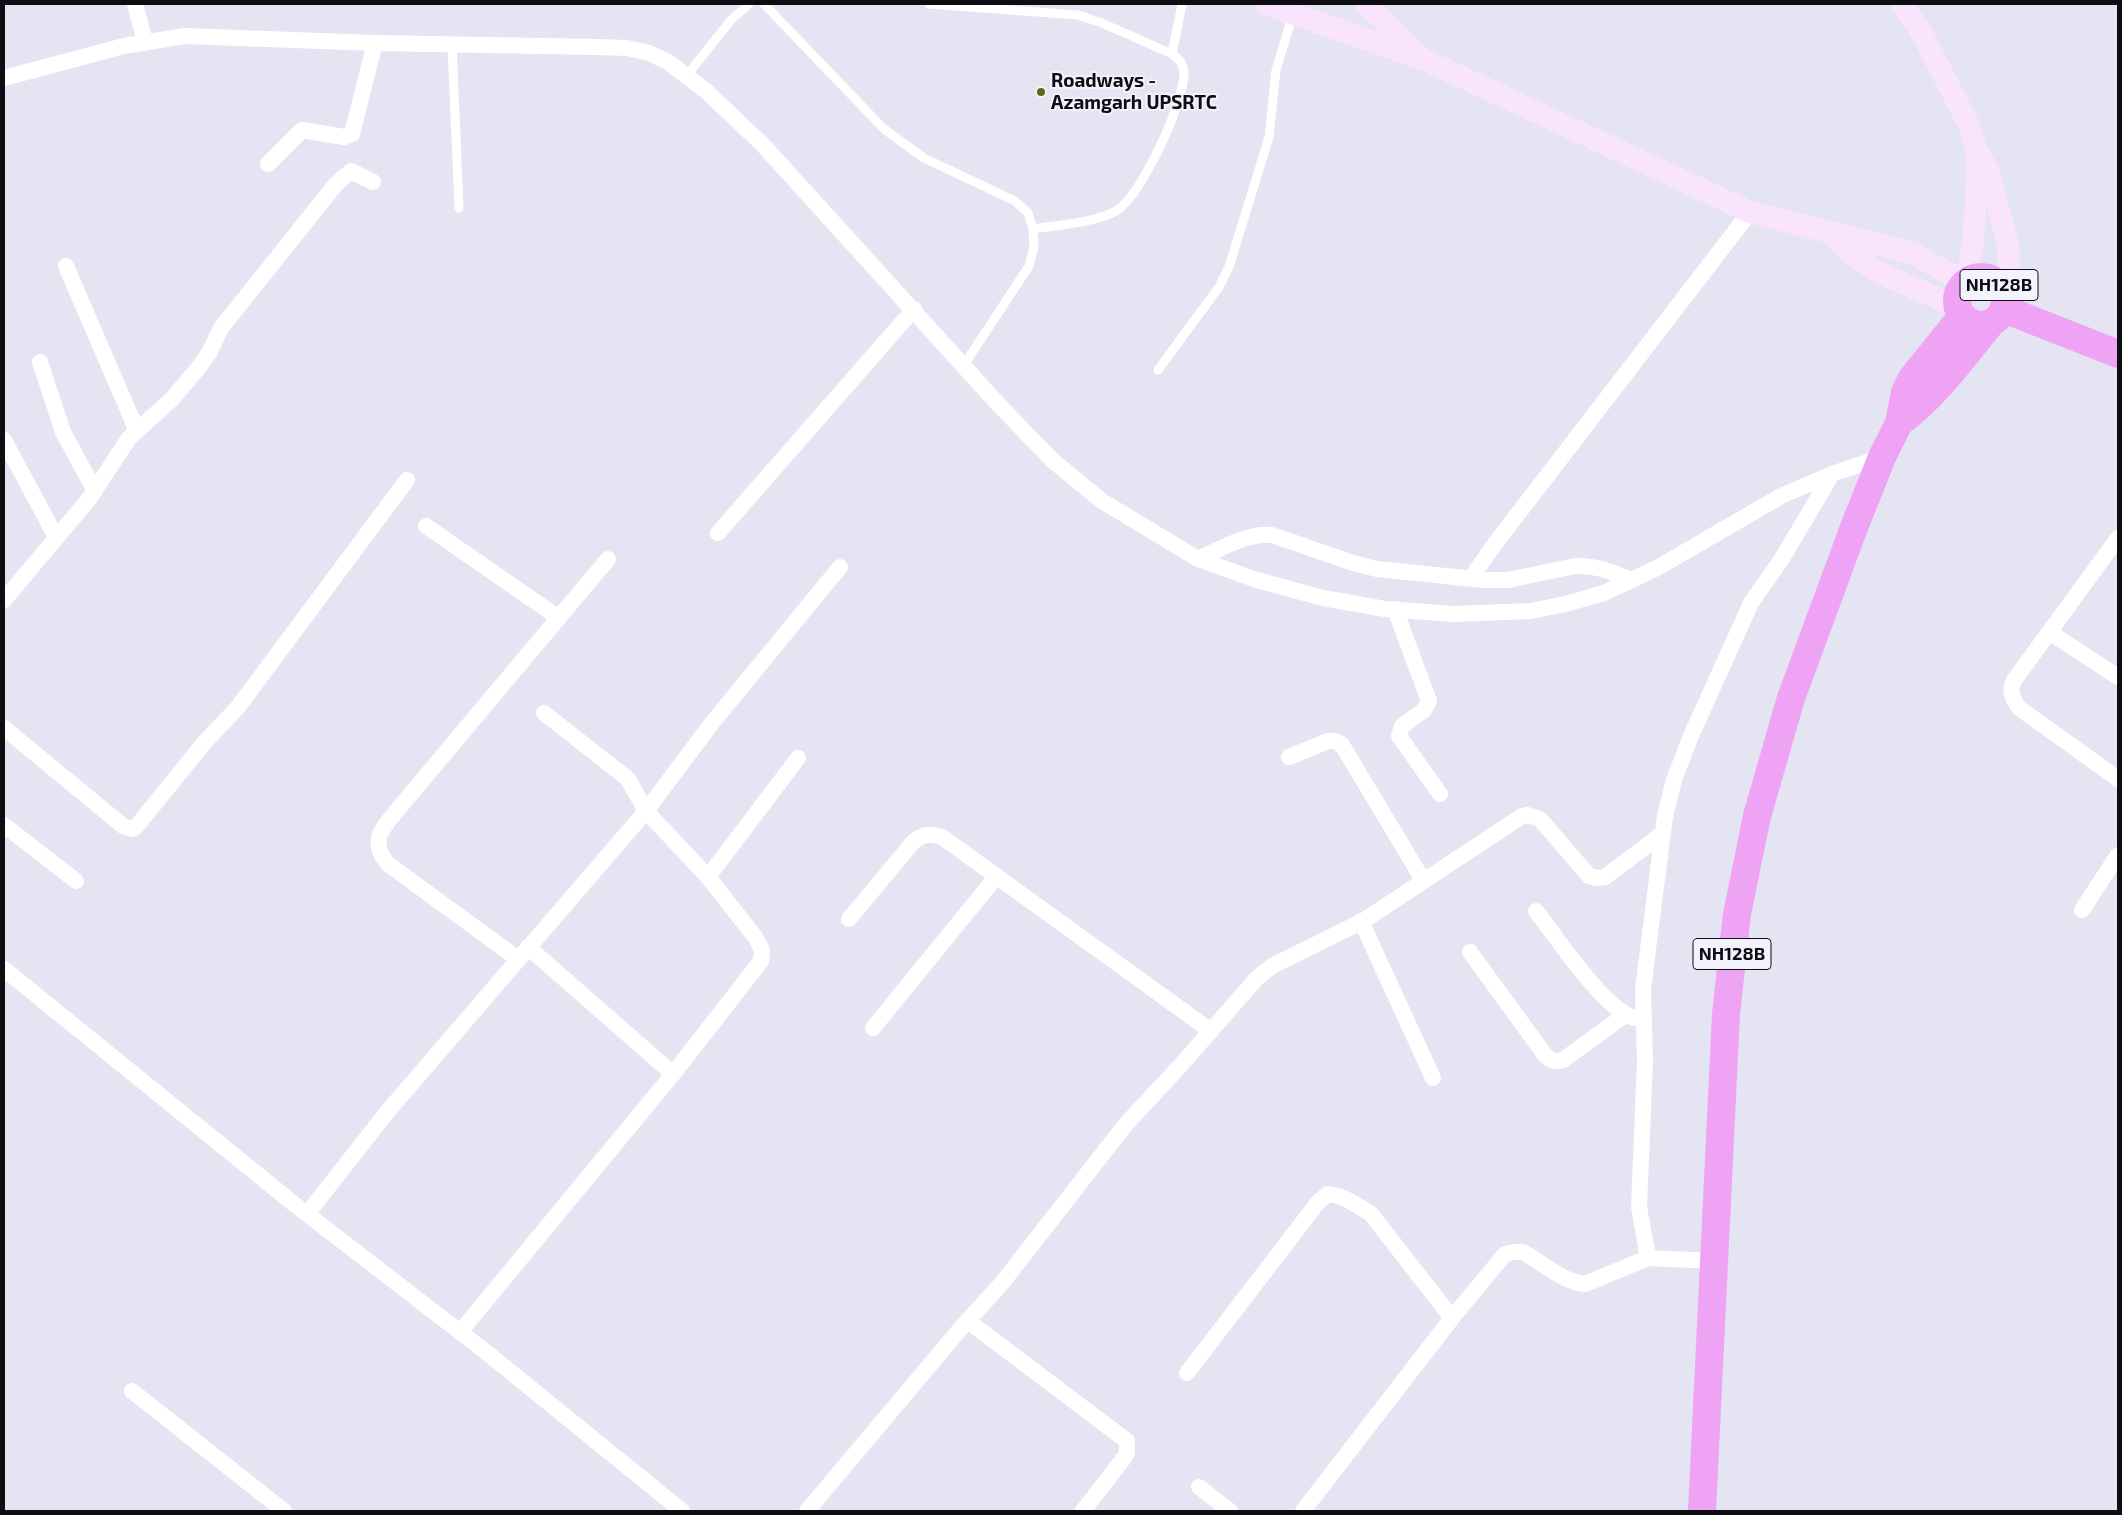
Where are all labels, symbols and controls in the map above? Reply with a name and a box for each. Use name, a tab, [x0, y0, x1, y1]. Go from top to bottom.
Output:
place label: Roadways - Azamgarh UPSRTC	[1051, 70, 1217, 114]
marker: Roadways - Azamgarh UPSRTC	[1035, 86, 1047, 98]
road number: NH128B	[1960, 270, 2038, 300]
road number: NH128B	[1693, 939, 1771, 970]

